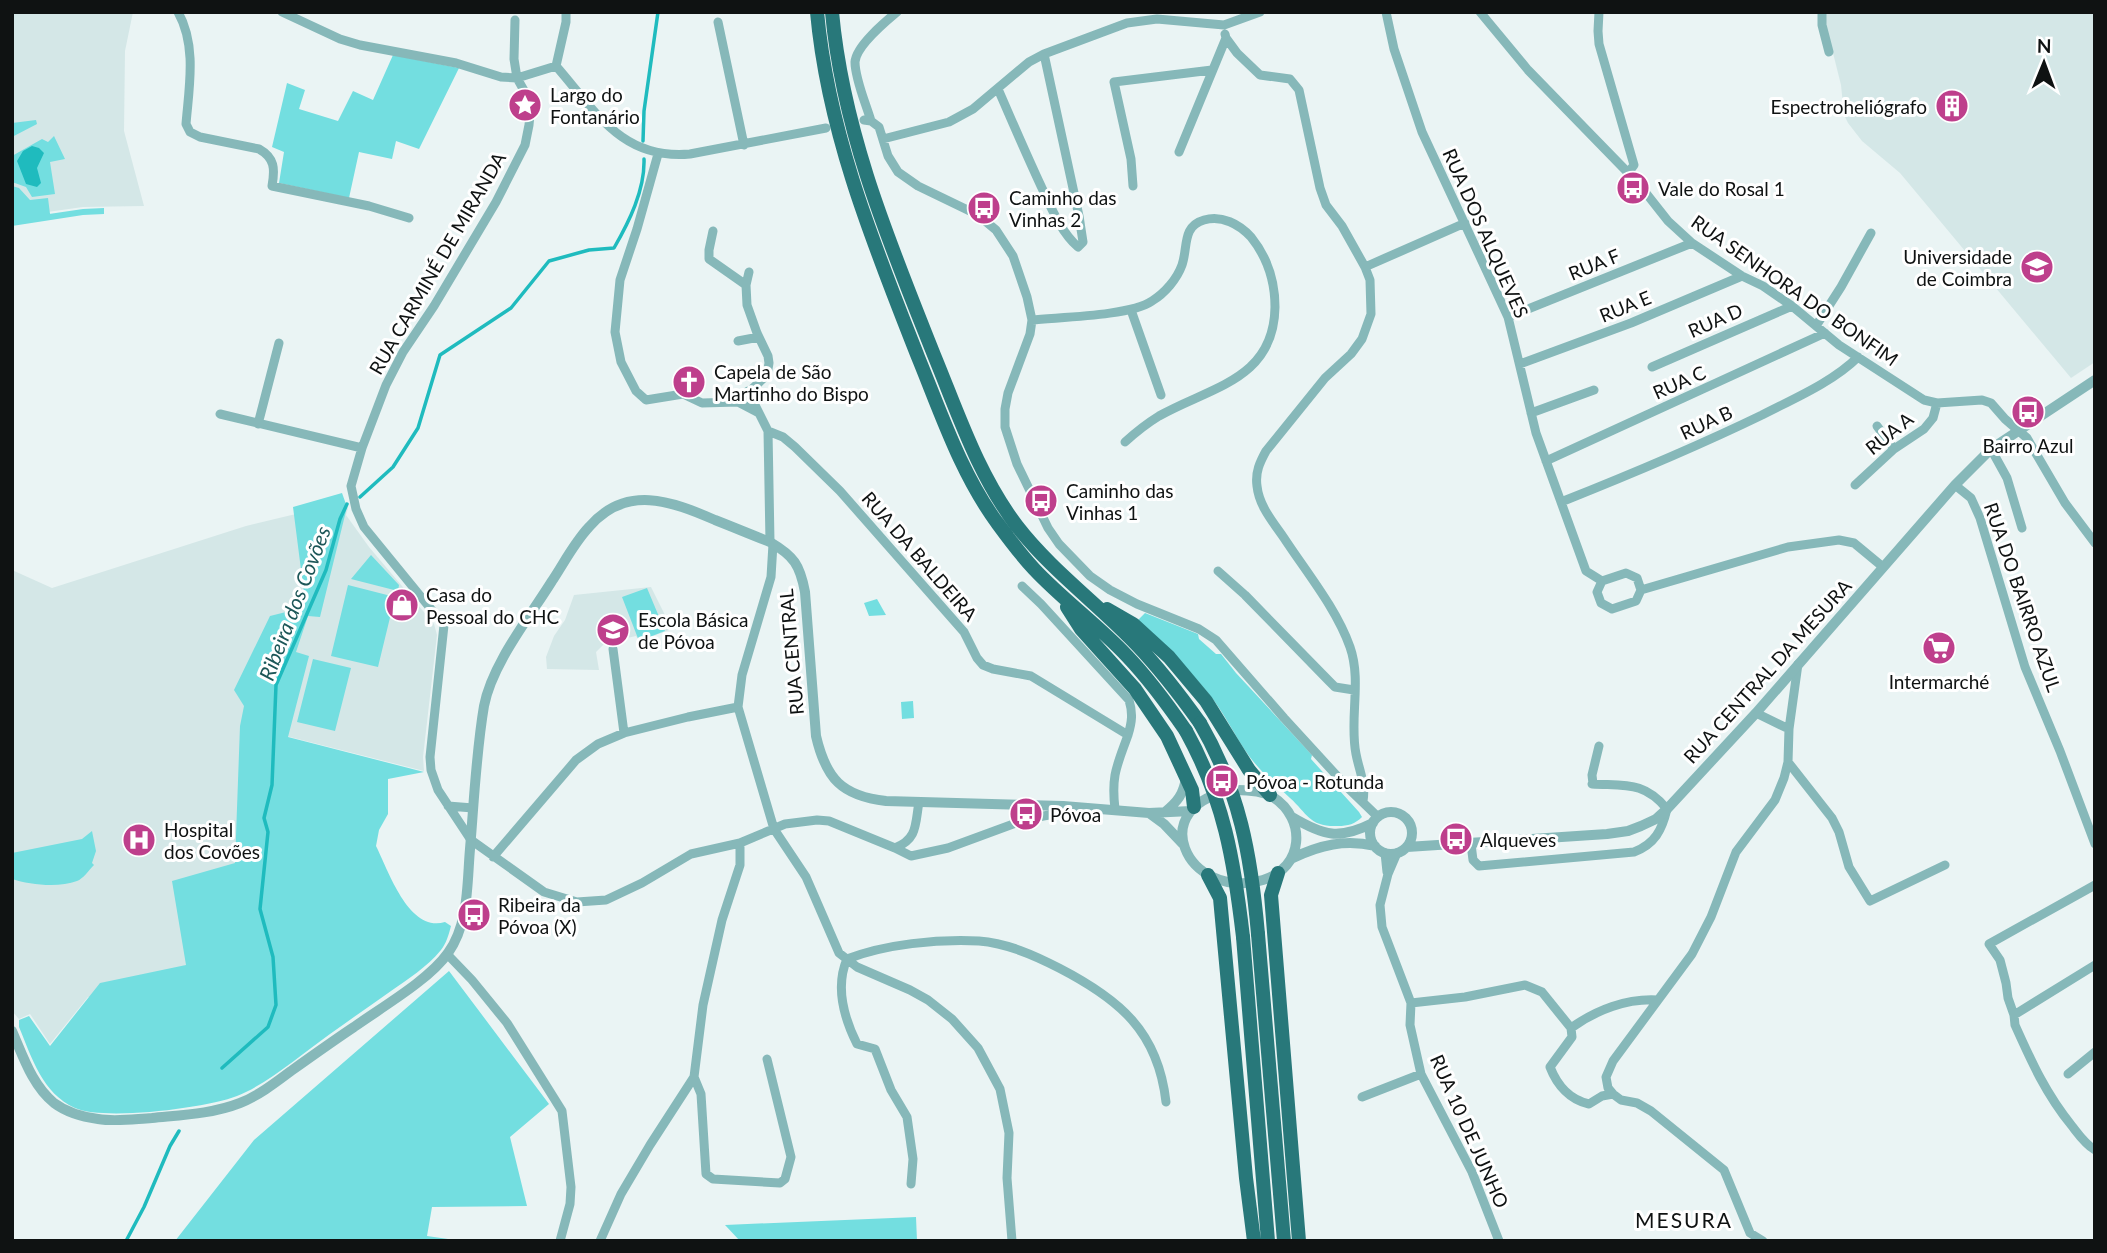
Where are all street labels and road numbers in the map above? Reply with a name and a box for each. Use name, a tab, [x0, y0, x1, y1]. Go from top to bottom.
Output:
street label: RUA DOS ALQUEVES	[1438, 145, 1534, 321]
street label: RUA CARMINÉ DE MIRANDA	[364, 148, 510, 378]
street label: RUA SENHORA DO BONFIM	[1687, 210, 1903, 370]
street label: RUA F	[1565, 243, 1623, 285]
street label: RUA E	[1596, 285, 1654, 327]
street label: RUA D	[1684, 298, 1746, 342]
street label: RUA C	[1649, 360, 1709, 404]
street label: RUA B	[1676, 400, 1736, 444]
street label: RUA A	[1860, 407, 1918, 459]
street label: RUA DA BALDEIRA	[858, 487, 983, 626]
street label: RUA DO BAIRRO AZUL	[1980, 499, 2066, 695]
street label: RUA CENTRAL DA MESURA	[1678, 574, 1856, 768]
street label: RUA CENTRAL	[774, 588, 808, 716]
street label: RUA 10 DE JUNHO	[1426, 1051, 1514, 1211]

